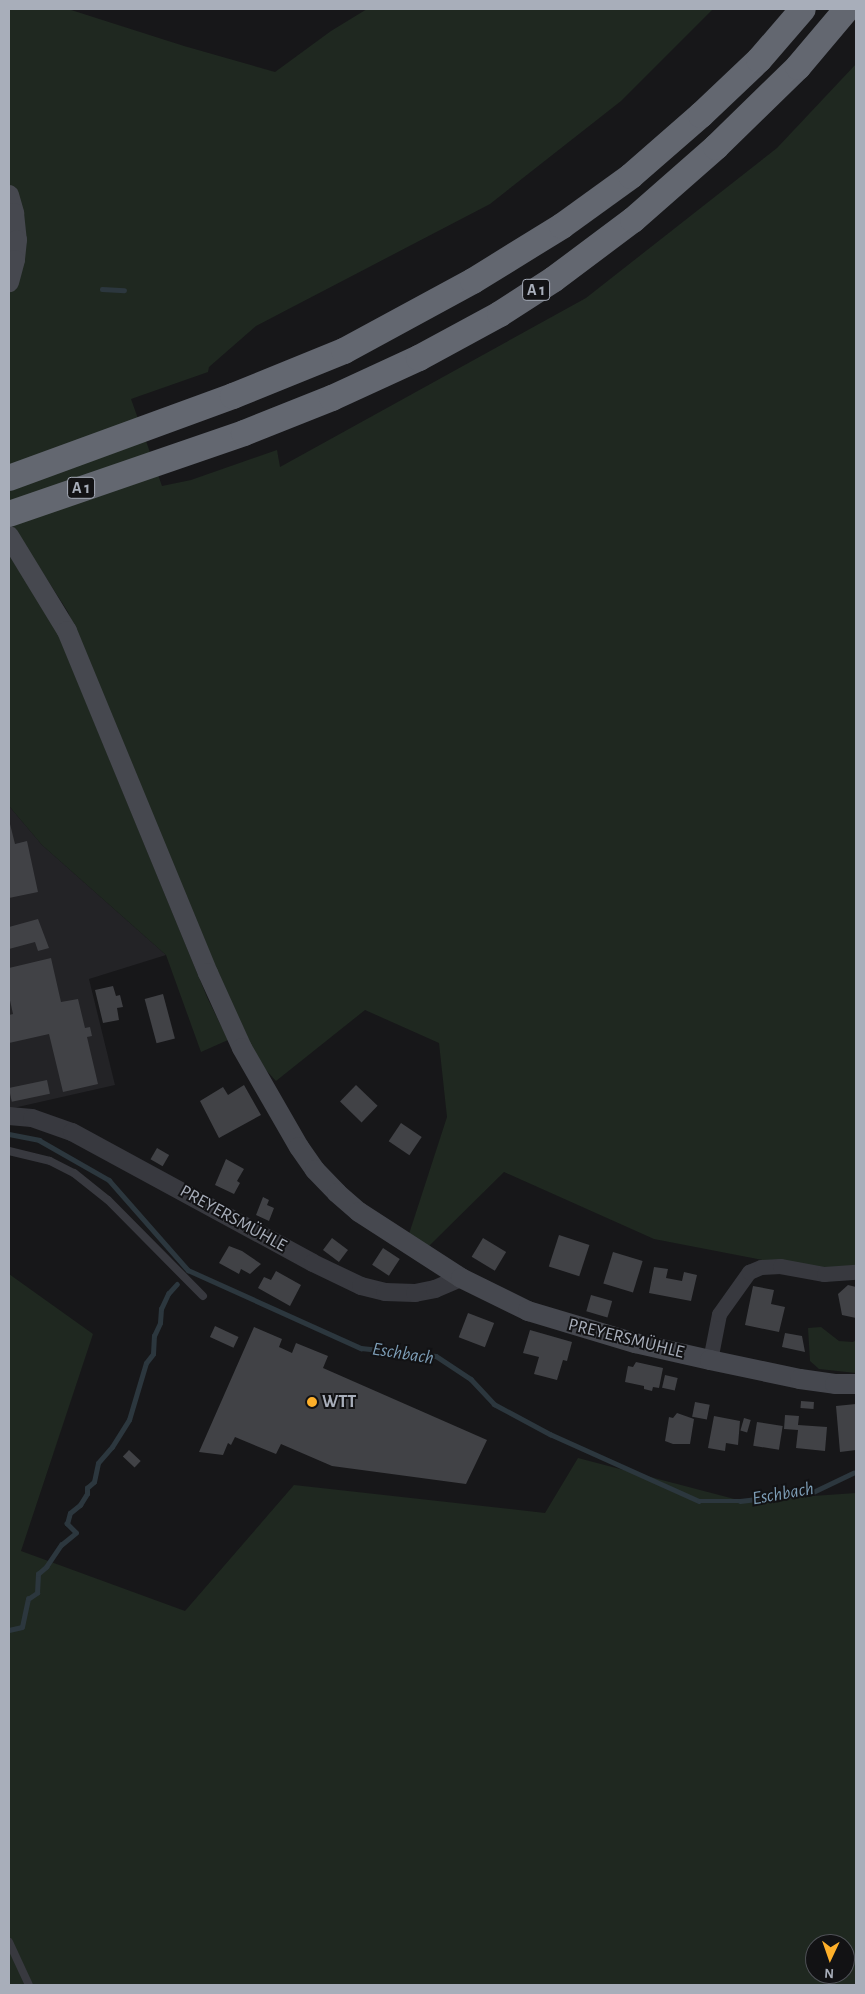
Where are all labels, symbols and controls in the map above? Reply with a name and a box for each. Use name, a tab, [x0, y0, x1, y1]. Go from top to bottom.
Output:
road number: A 1	[521, 276, 551, 304]
road number: A 1	[66, 474, 96, 502]
street label: PREYERSMÜHLE	[176, 1181, 290, 1257]
street label: PREYERSMÜHLE	[566, 1314, 686, 1364]
water label: Eschbach	[371, 1338, 435, 1370]
place label: WTT	[322, 1391, 356, 1413]
marker: WTT	[306, 1396, 318, 1408]
water label: Eschbach	[750, 1477, 816, 1511]
north arrow	[805, 1934, 855, 1984]
text: N	[824, 1966, 835, 1980]

